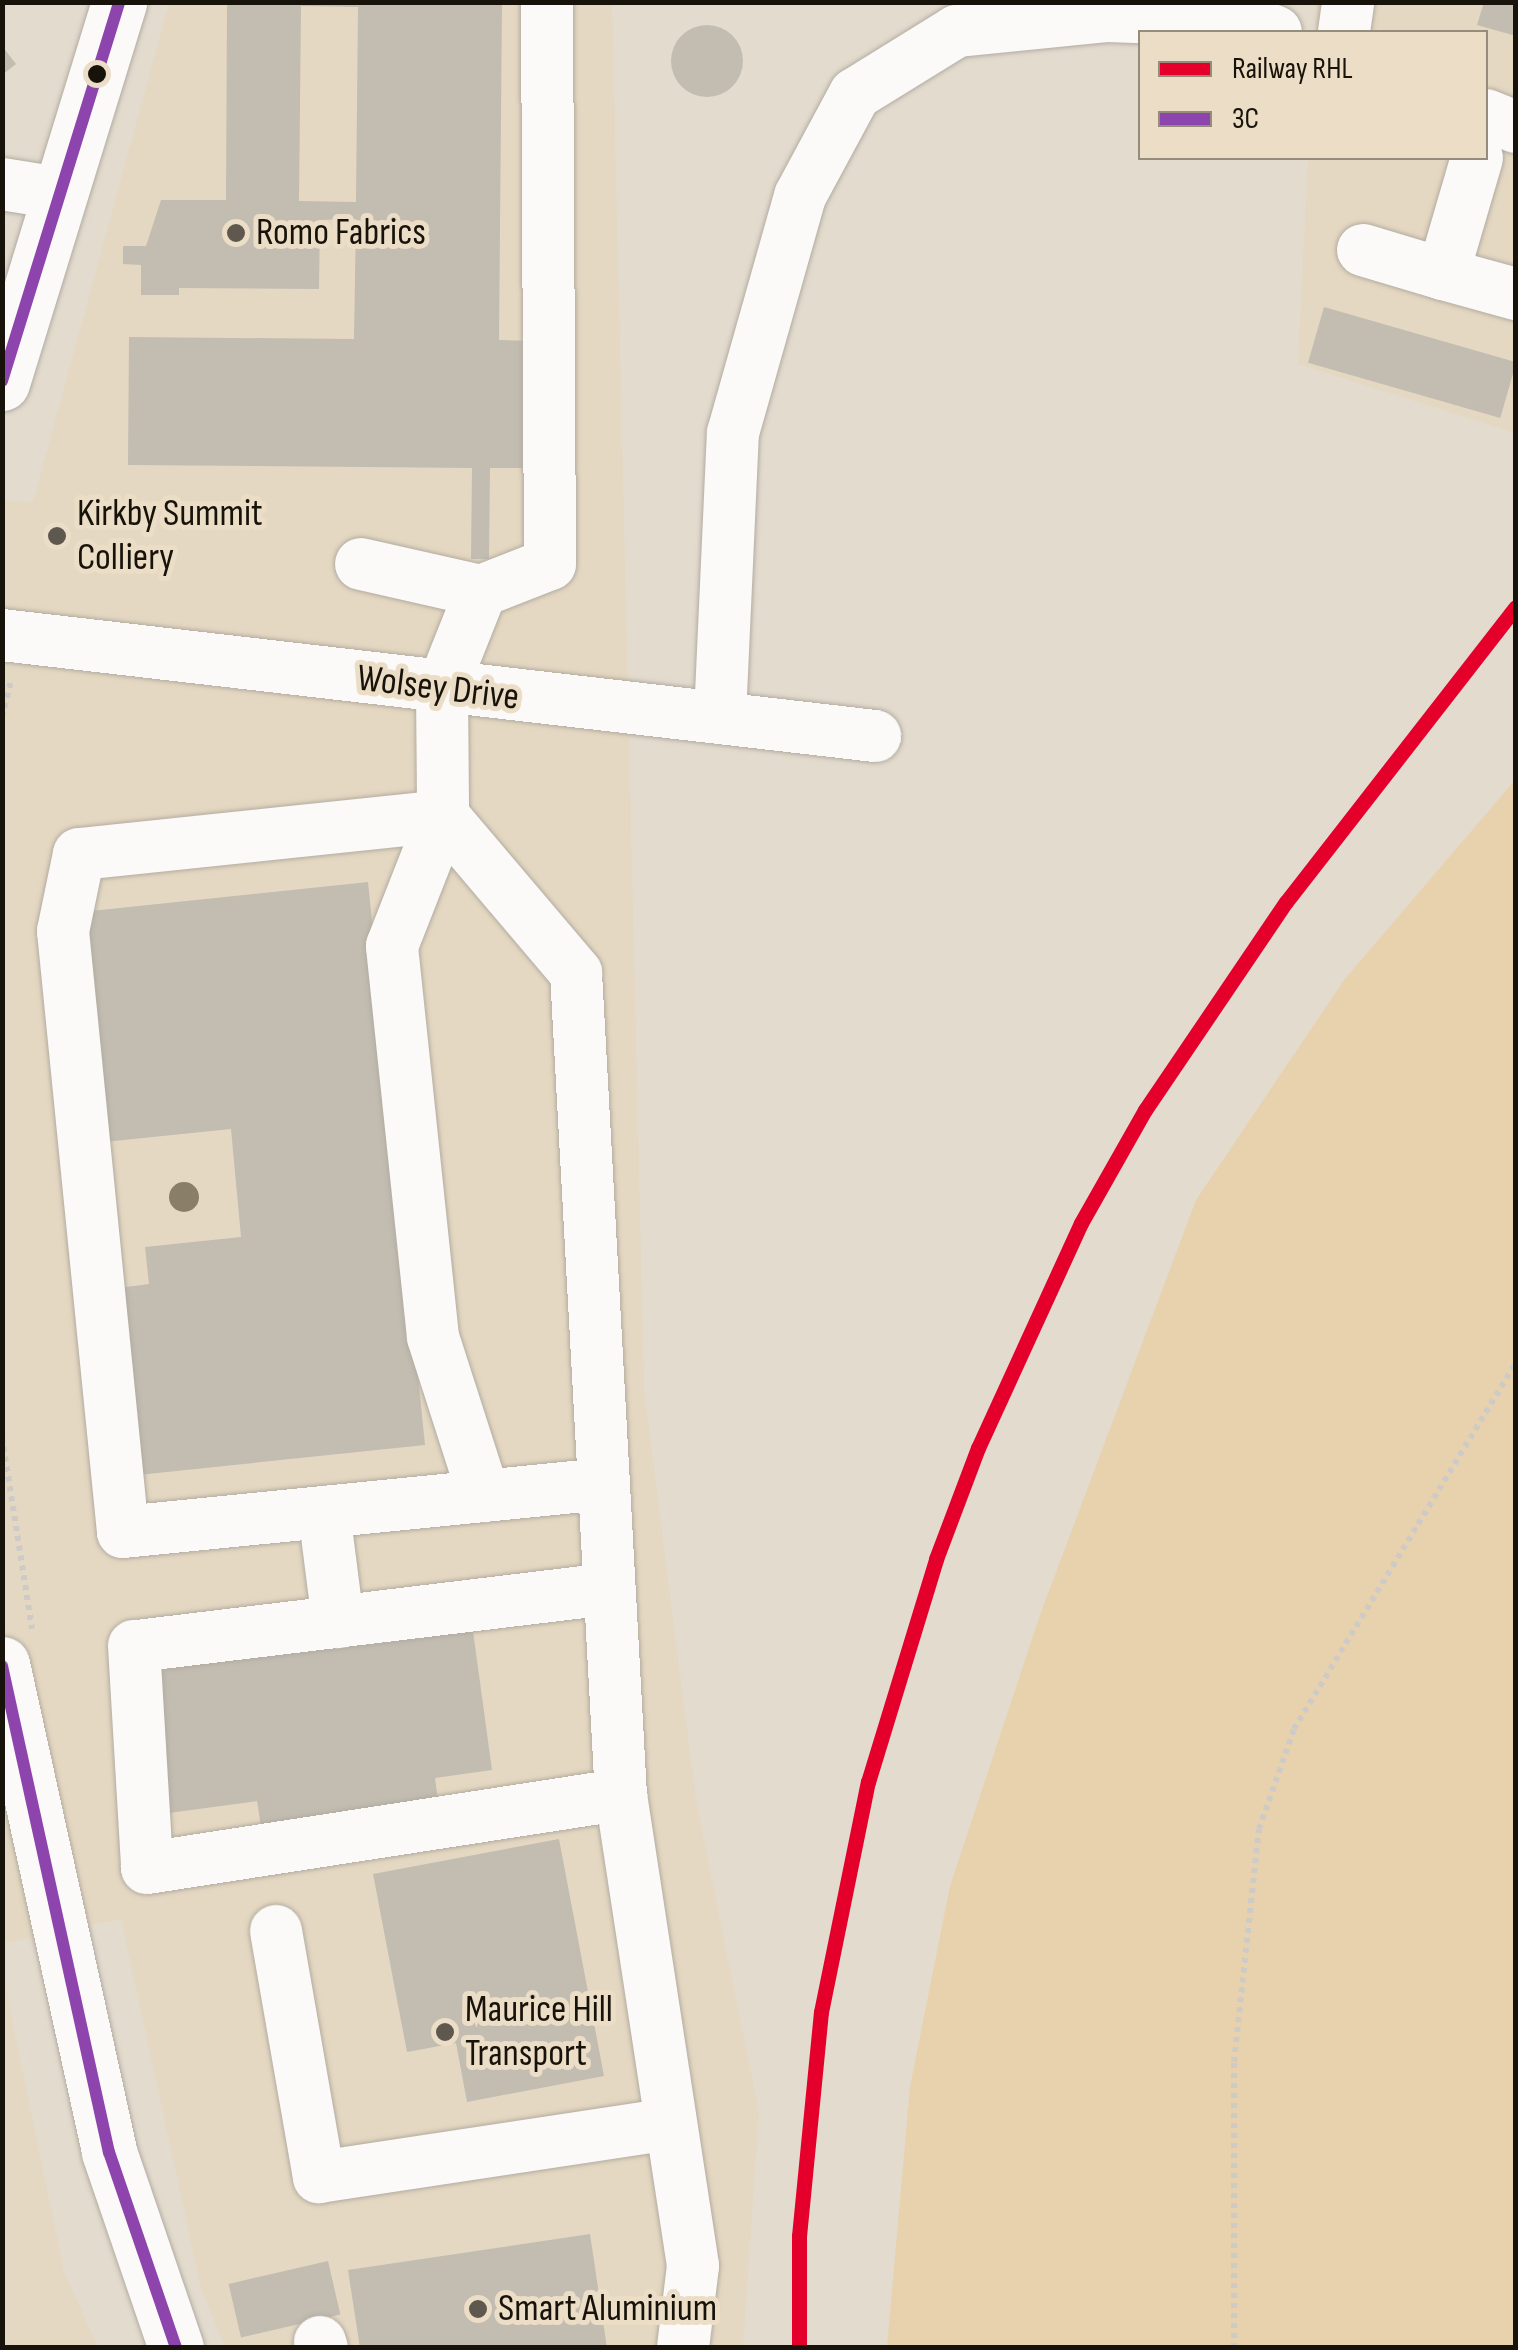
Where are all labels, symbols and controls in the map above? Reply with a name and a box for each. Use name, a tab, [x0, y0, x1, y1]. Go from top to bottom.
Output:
legend	[1138, 30, 1488, 160]
text: Railway RHL	[1232, 51, 1353, 87]
unlabelled marker	[87, 64, 107, 84]
text: 3C	[1232, 101, 1259, 137]
place label: Romo Fabrics	[256, 210, 426, 256]
marker: Romo Fabrics	[225, 222, 247, 244]
place label: Kirkby Summit Colliery	[77, 491, 263, 580]
marker: Kirkby Summit Colliery	[46, 525, 68, 547]
street label: Wolsey Drive	[355, 655, 521, 721]
place label: Maurice Hill Transport	[465, 1987, 613, 2076]
marker: Maurice Hill Transport	[434, 2021, 456, 2043]
place label: Smart Aluminium	[498, 2286, 717, 2332]
marker: Smart Aluminium	[467, 2298, 489, 2320]

